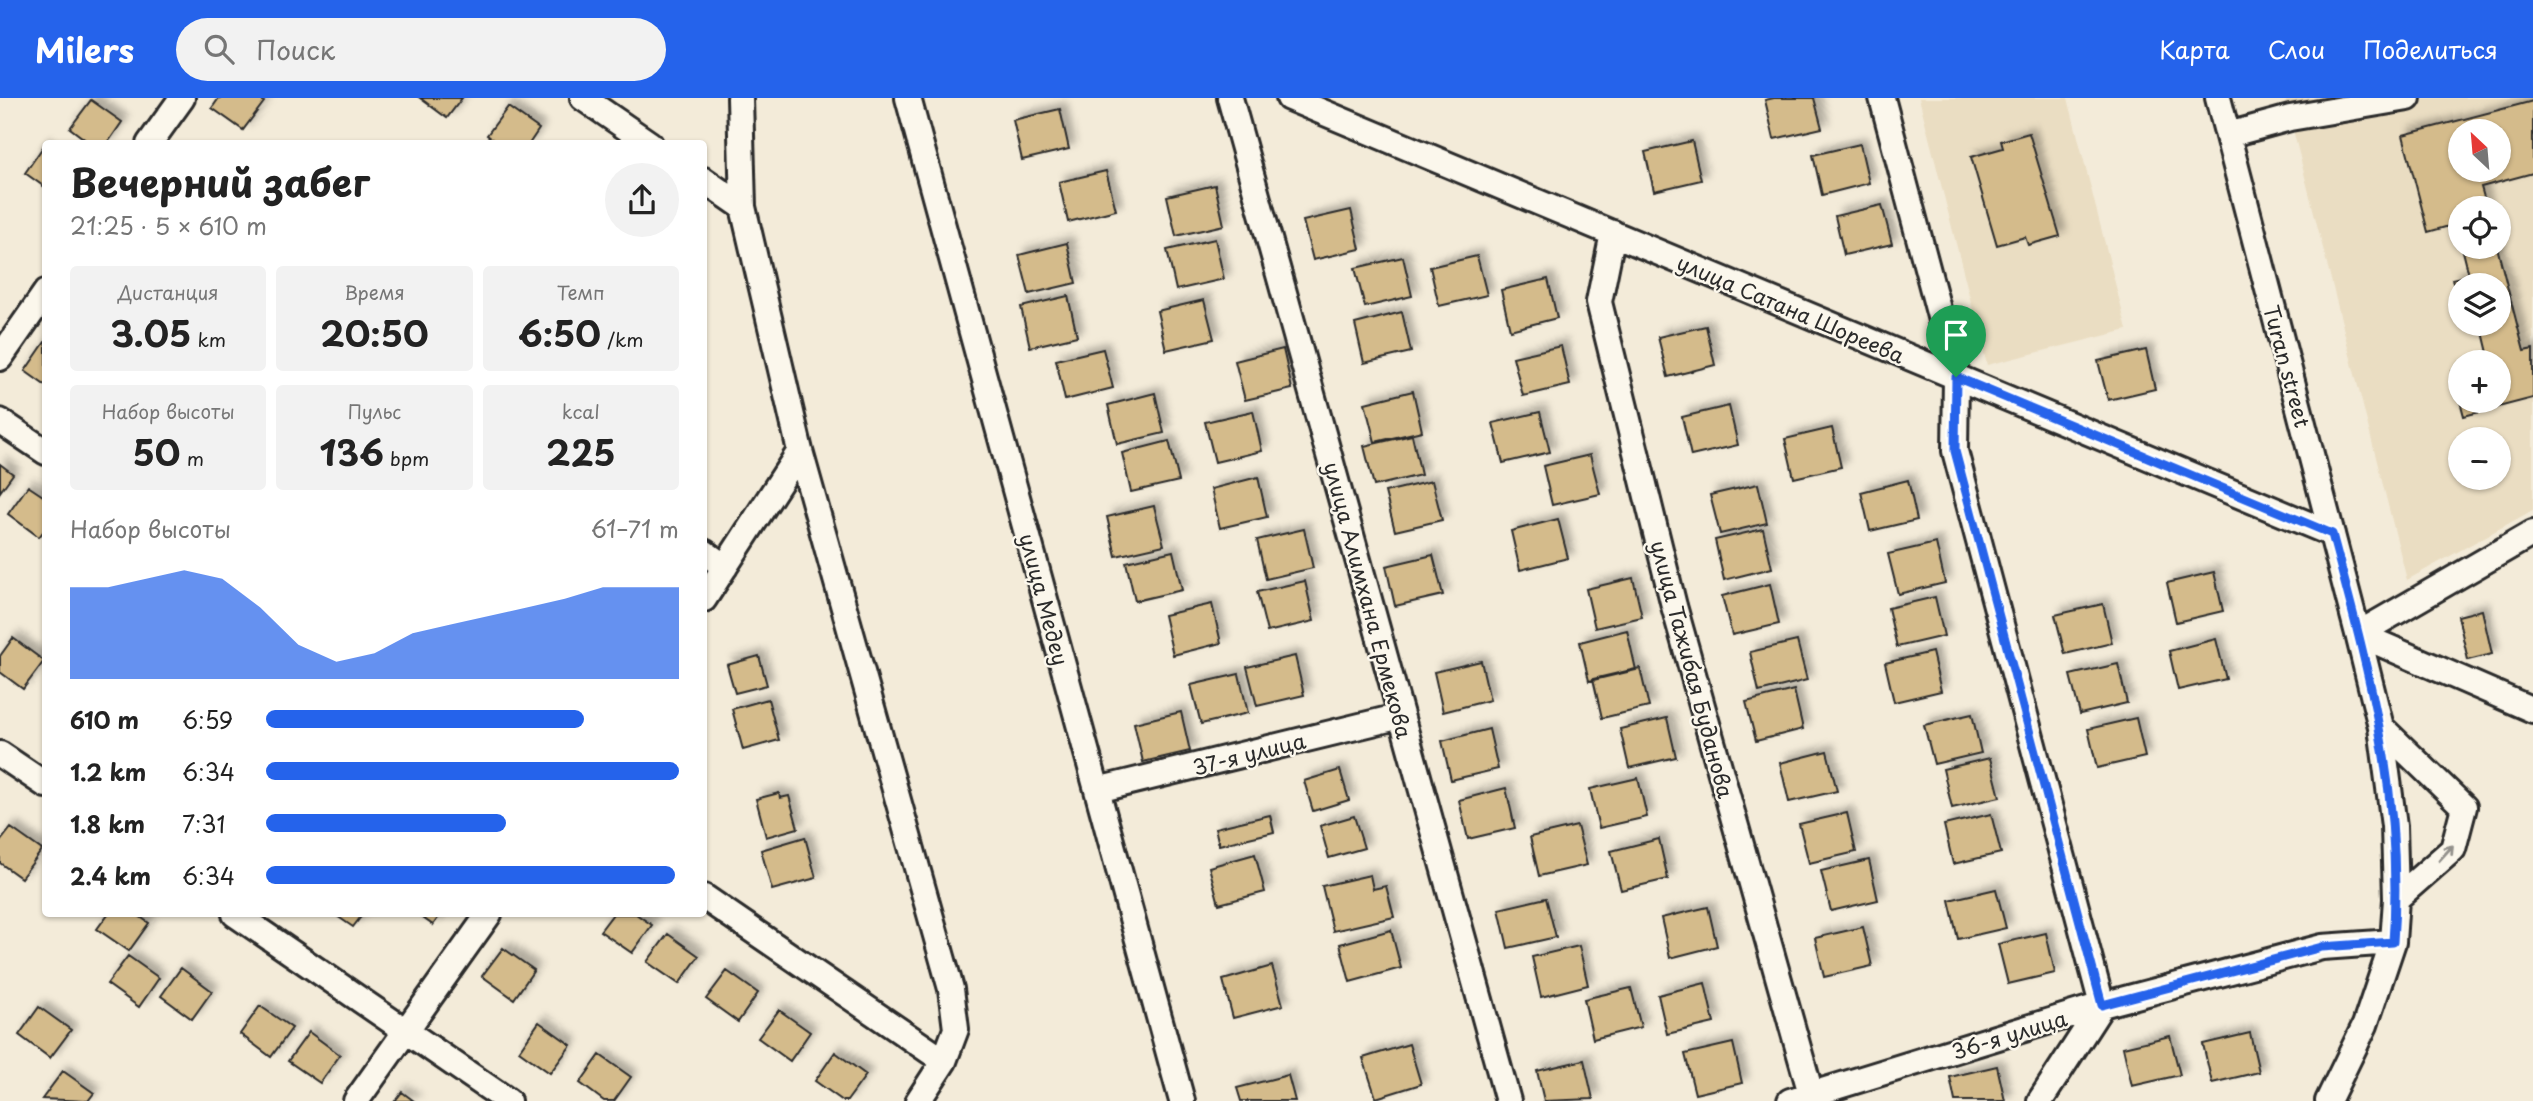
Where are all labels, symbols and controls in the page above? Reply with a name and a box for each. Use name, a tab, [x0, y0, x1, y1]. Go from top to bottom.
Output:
search box	[176, 18, 666, 81]
text: Milers	[35, 24, 134, 74]
icon: search	[200, 30, 238, 68]
text: Поиск	[256, 30, 335, 69]
text: Карта	[2159, 31, 2230, 67]
text: Слои	[2268, 31, 2325, 67]
text: Поделиться	[2363, 31, 2498, 67]
north arrow	[2448, 119, 2511, 182]
map controls	[2448, 119, 2511, 490]
text: Вечерний забег	[70, 153, 370, 210]
button: share	[605, 163, 679, 237]
button: locate	[2448, 196, 2511, 259]
text: 21:25 · 5 × 610 m	[70, 208, 267, 243]
street label: улица Сатана Шореева	[1672, 246, 1910, 370]
button: layers	[2448, 273, 2511, 336]
text: Дистанция	[118, 278, 219, 306]
text: Время	[344, 278, 405, 306]
text: Темп	[557, 278, 605, 306]
street label: Turan street	[2256, 301, 2320, 431]
pin	[1926, 305, 1986, 377]
text: 3.05	[110, 306, 191, 359]
text: 20:50	[320, 306, 429, 359]
text: 6:50	[518, 306, 601, 359]
icon: arrive	[1937, 316, 1975, 354]
text: km	[191, 325, 226, 353]
text: /km	[601, 325, 644, 353]
button: +	[2448, 350, 2511, 413]
text: Набор высоты	[102, 397, 235, 425]
text: Пульс	[348, 397, 401, 425]
text: kcal	[562, 397, 600, 425]
text: 50	[132, 425, 180, 478]
text: 136	[320, 425, 384, 478]
text: 225	[546, 425, 616, 478]
button: −	[2448, 427, 2511, 490]
text: m	[180, 444, 204, 472]
text: bpm	[384, 444, 429, 472]
street label: улица Алимхана Ермекова	[1317, 458, 1421, 742]
text: Набор высоты	[70, 511, 231, 546]
text: 61–71 m	[591, 511, 679, 546]
street label: улица Медеу	[1012, 530, 1078, 668]
street label: улица Тажибая Буданова	[1643, 537, 1743, 801]
text: 610 m	[70, 702, 139, 737]
text: 6:59	[182, 702, 233, 737]
street label: 37-я улица	[1189, 723, 1310, 782]
text: 1.2 km	[70, 754, 146, 789]
text: 6:34	[182, 754, 235, 789]
text: 1.8 km	[70, 806, 145, 841]
text: 7:31	[182, 806, 225, 841]
one-way arrow	[2438, 844, 2454, 862]
text: 2.4 km	[70, 858, 151, 893]
text: 6:34	[182, 858, 235, 893]
street label: 36-я улица	[1947, 1001, 2071, 1067]

